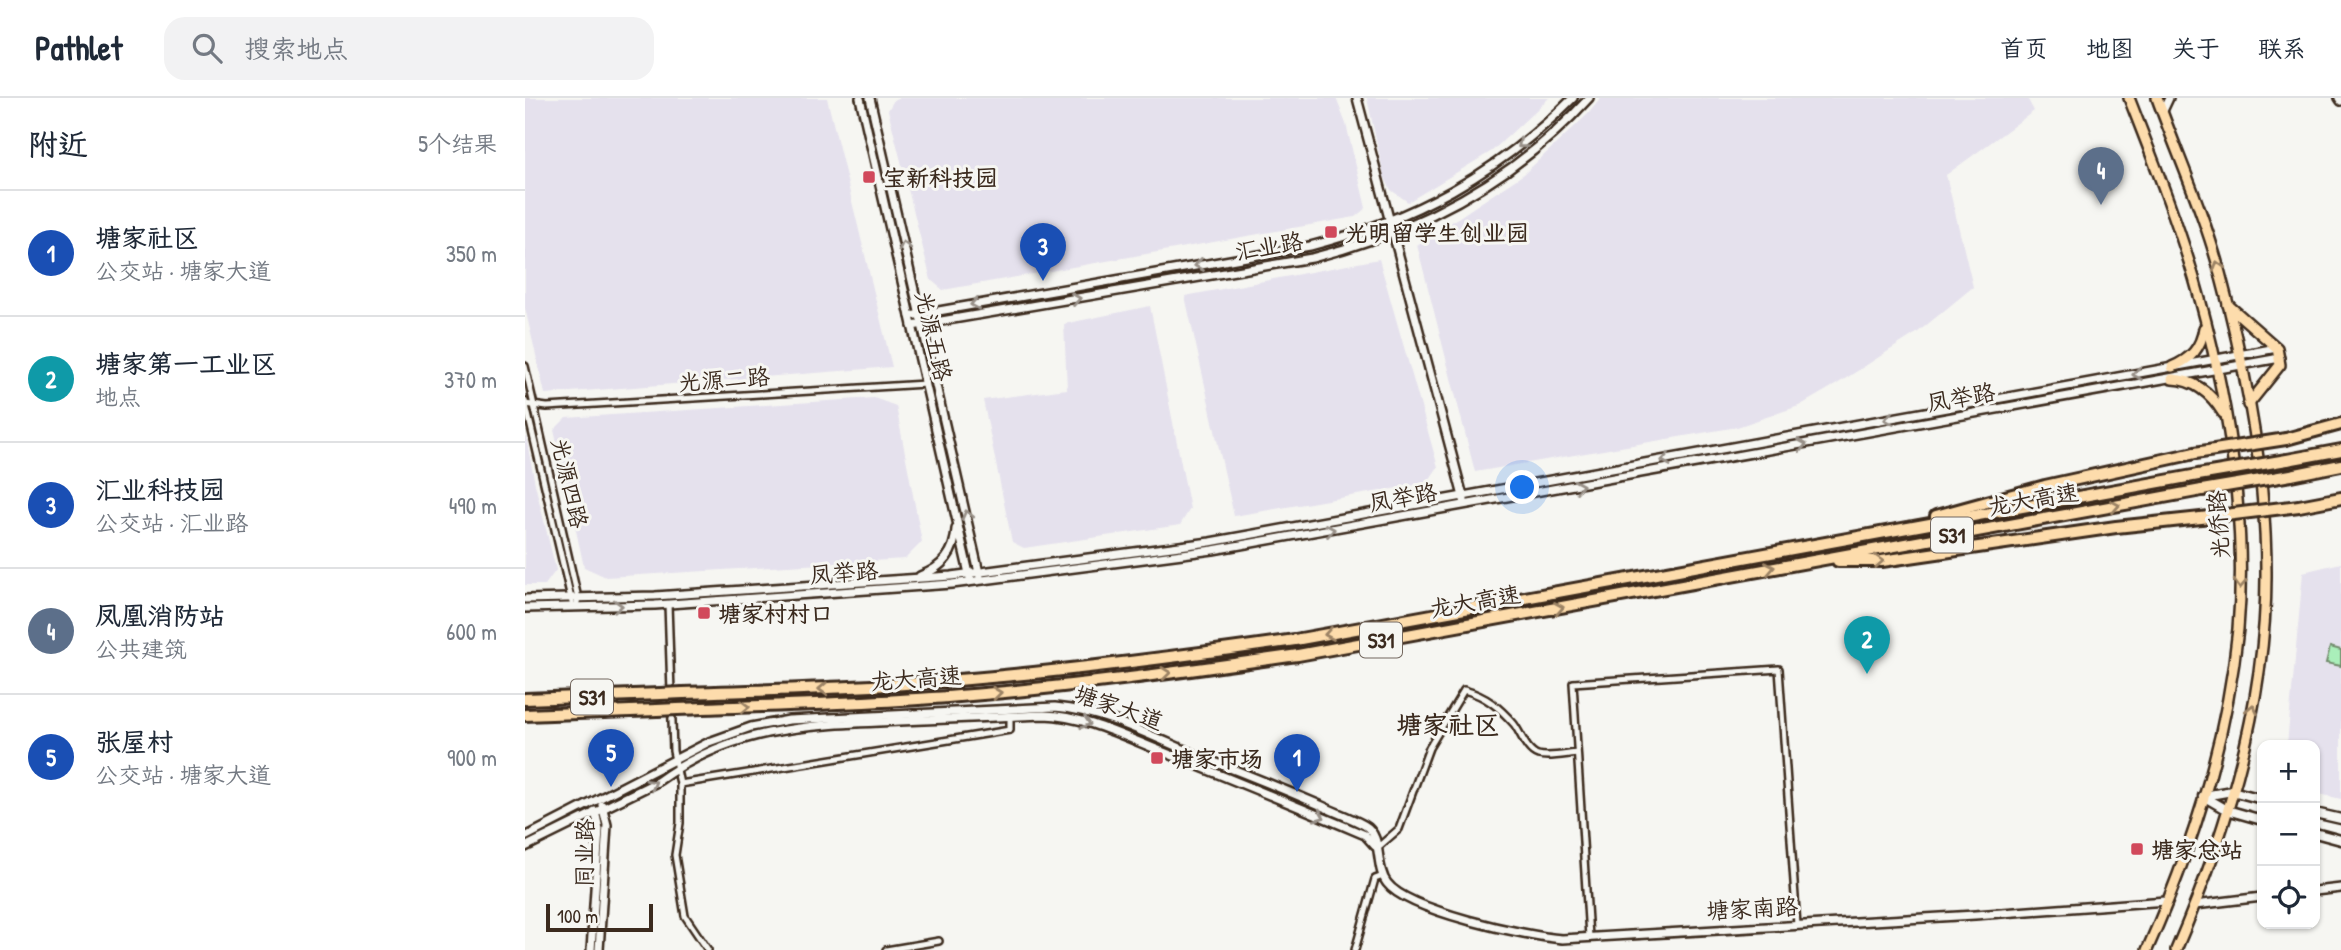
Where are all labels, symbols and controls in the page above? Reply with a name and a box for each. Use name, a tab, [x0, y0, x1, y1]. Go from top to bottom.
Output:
search box	[164, 17, 654, 80]
text: Pathlet	[35, 26, 122, 70]
icon: search	[188, 29, 226, 67]
text: 搜索地点	[244, 31, 348, 66]
text: 首页	[2000, 32, 2048, 64]
text: 地图	[2086, 32, 2134, 64]
text: 关于	[2172, 32, 2220, 64]
text: 联系	[2258, 32, 2306, 64]
text: 附近	[28, 124, 88, 164]
text: 5个结果	[418, 128, 497, 159]
one-way arrow	[1518, 136, 1531, 148]
pin: 4	[2078, 147, 2124, 205]
place label: 宝新科技园	[883, 162, 998, 193]
marker: 宝新科技园	[861, 169, 877, 185]
place label: 光明留学生创业园	[1345, 217, 1529, 248]
text: 塘家社区	[95, 220, 199, 255]
pin: 3	[1020, 223, 1066, 281]
marker: 光明留学生创业园	[1323, 224, 1339, 240]
street label: 汇业路	[1232, 225, 1306, 267]
text: 1	[47, 238, 55, 269]
text: 350 m	[446, 238, 497, 269]
one-way arrow	[898, 240, 913, 252]
text: 公交站 · 塘家大道	[95, 255, 271, 286]
one-way arrow	[1193, 257, 1205, 272]
one-way arrow	[2211, 261, 2226, 273]
street label: 光源五路	[909, 288, 959, 384]
one-way arrow	[1070, 292, 1082, 307]
one-way arrow	[969, 295, 981, 310]
text: 塘家第一工业区	[95, 346, 277, 381]
street label: 光源二路	[677, 360, 771, 398]
text: 2	[46, 364, 56, 395]
text: 370 m	[444, 364, 497, 395]
one-way arrow	[2131, 365, 2143, 380]
street label: 凤举路	[1924, 376, 1998, 418]
text: 地点	[95, 381, 141, 412]
one-way arrow	[1883, 411, 1895, 426]
street label: 光源四路	[545, 435, 595, 531]
one-way arrow	[1797, 438, 1808, 453]
one-way arrow	[1660, 452, 1672, 467]
your location	[1505, 470, 1539, 504]
text: 汇业科技园	[95, 472, 225, 507]
street label: 凤举路	[1366, 476, 1440, 518]
street label: 龙大高速	[1985, 476, 2081, 522]
one-way arrow	[1573, 479, 1585, 494]
text: 3	[46, 490, 56, 521]
text: 490 m	[449, 490, 497, 521]
street label: 光侨路	[2200, 490, 2236, 560]
one-way arrow	[2109, 499, 2121, 514]
text: 公交站 · 汇业路	[95, 507, 248, 538]
one-way arrow	[961, 509, 975, 521]
road number: S31	[1931, 518, 1973, 552]
one-way arrow	[1324, 523, 1336, 538]
one-way arrow	[1874, 553, 1885, 568]
street label: 凤举路	[809, 554, 879, 590]
one-way arrow	[1764, 562, 1776, 577]
street label: 龙大高速	[1427, 578, 1523, 624]
one-way arrow	[2232, 578, 2247, 589]
text: 凤凰消防站	[95, 598, 225, 633]
place label: 塘家村村口	[718, 598, 833, 629]
one-way arrow	[612, 599, 623, 614]
one-way arrow	[1553, 601, 1565, 616]
marker: 塘家村村口	[696, 605, 712, 621]
text: 4	[47, 616, 55, 647]
text: 600 m	[446, 616, 497, 647]
pin: 2	[1844, 616, 1890, 674]
road number: S31	[1360, 622, 1402, 658]
one-way arrow	[1323, 626, 1334, 641]
text: 公共建筑	[95, 633, 187, 664]
street label: 龙大高速	[869, 659, 963, 697]
one-way arrow	[1160, 666, 1171, 681]
street label: 塘家大道	[1070, 677, 1168, 737]
road number: S31	[571, 680, 613, 714]
one-way arrow	[818, 681, 829, 696]
one-way arrow	[991, 686, 1002, 701]
one-way arrow	[740, 699, 751, 714]
one-way arrow	[2244, 703, 2259, 715]
district label: 塘家社区	[1396, 707, 1500, 742]
one-way arrow	[1079, 715, 1092, 729]
text: 张屋村	[95, 724, 173, 759]
pin: 5	[588, 729, 634, 787]
pin: 1	[1274, 734, 1320, 792]
map controls	[2257, 740, 2320, 929]
button: +	[2257, 740, 2320, 803]
text: 5	[46, 742, 56, 773]
text: 900 m	[447, 742, 497, 773]
place label: 塘家市场	[1171, 743, 1263, 774]
marker: 塘家市场	[1149, 750, 1165, 766]
text: 公交站 · 塘家大道	[95, 759, 271, 790]
one-way arrow	[644, 779, 657, 792]
button: −	[2257, 803, 2320, 866]
one-way arrow	[1313, 808, 1325, 822]
street label: 同业路	[568, 818, 600, 888]
place label: 塘家总站	[2151, 834, 2243, 865]
marker: 塘家总站	[2129, 841, 2145, 857]
button: locate	[2257, 866, 2320, 929]
street label: 塘家南路	[1705, 890, 1799, 926]
scale bar	[546, 901, 653, 933]
text: 100 m	[557, 903, 598, 929]

